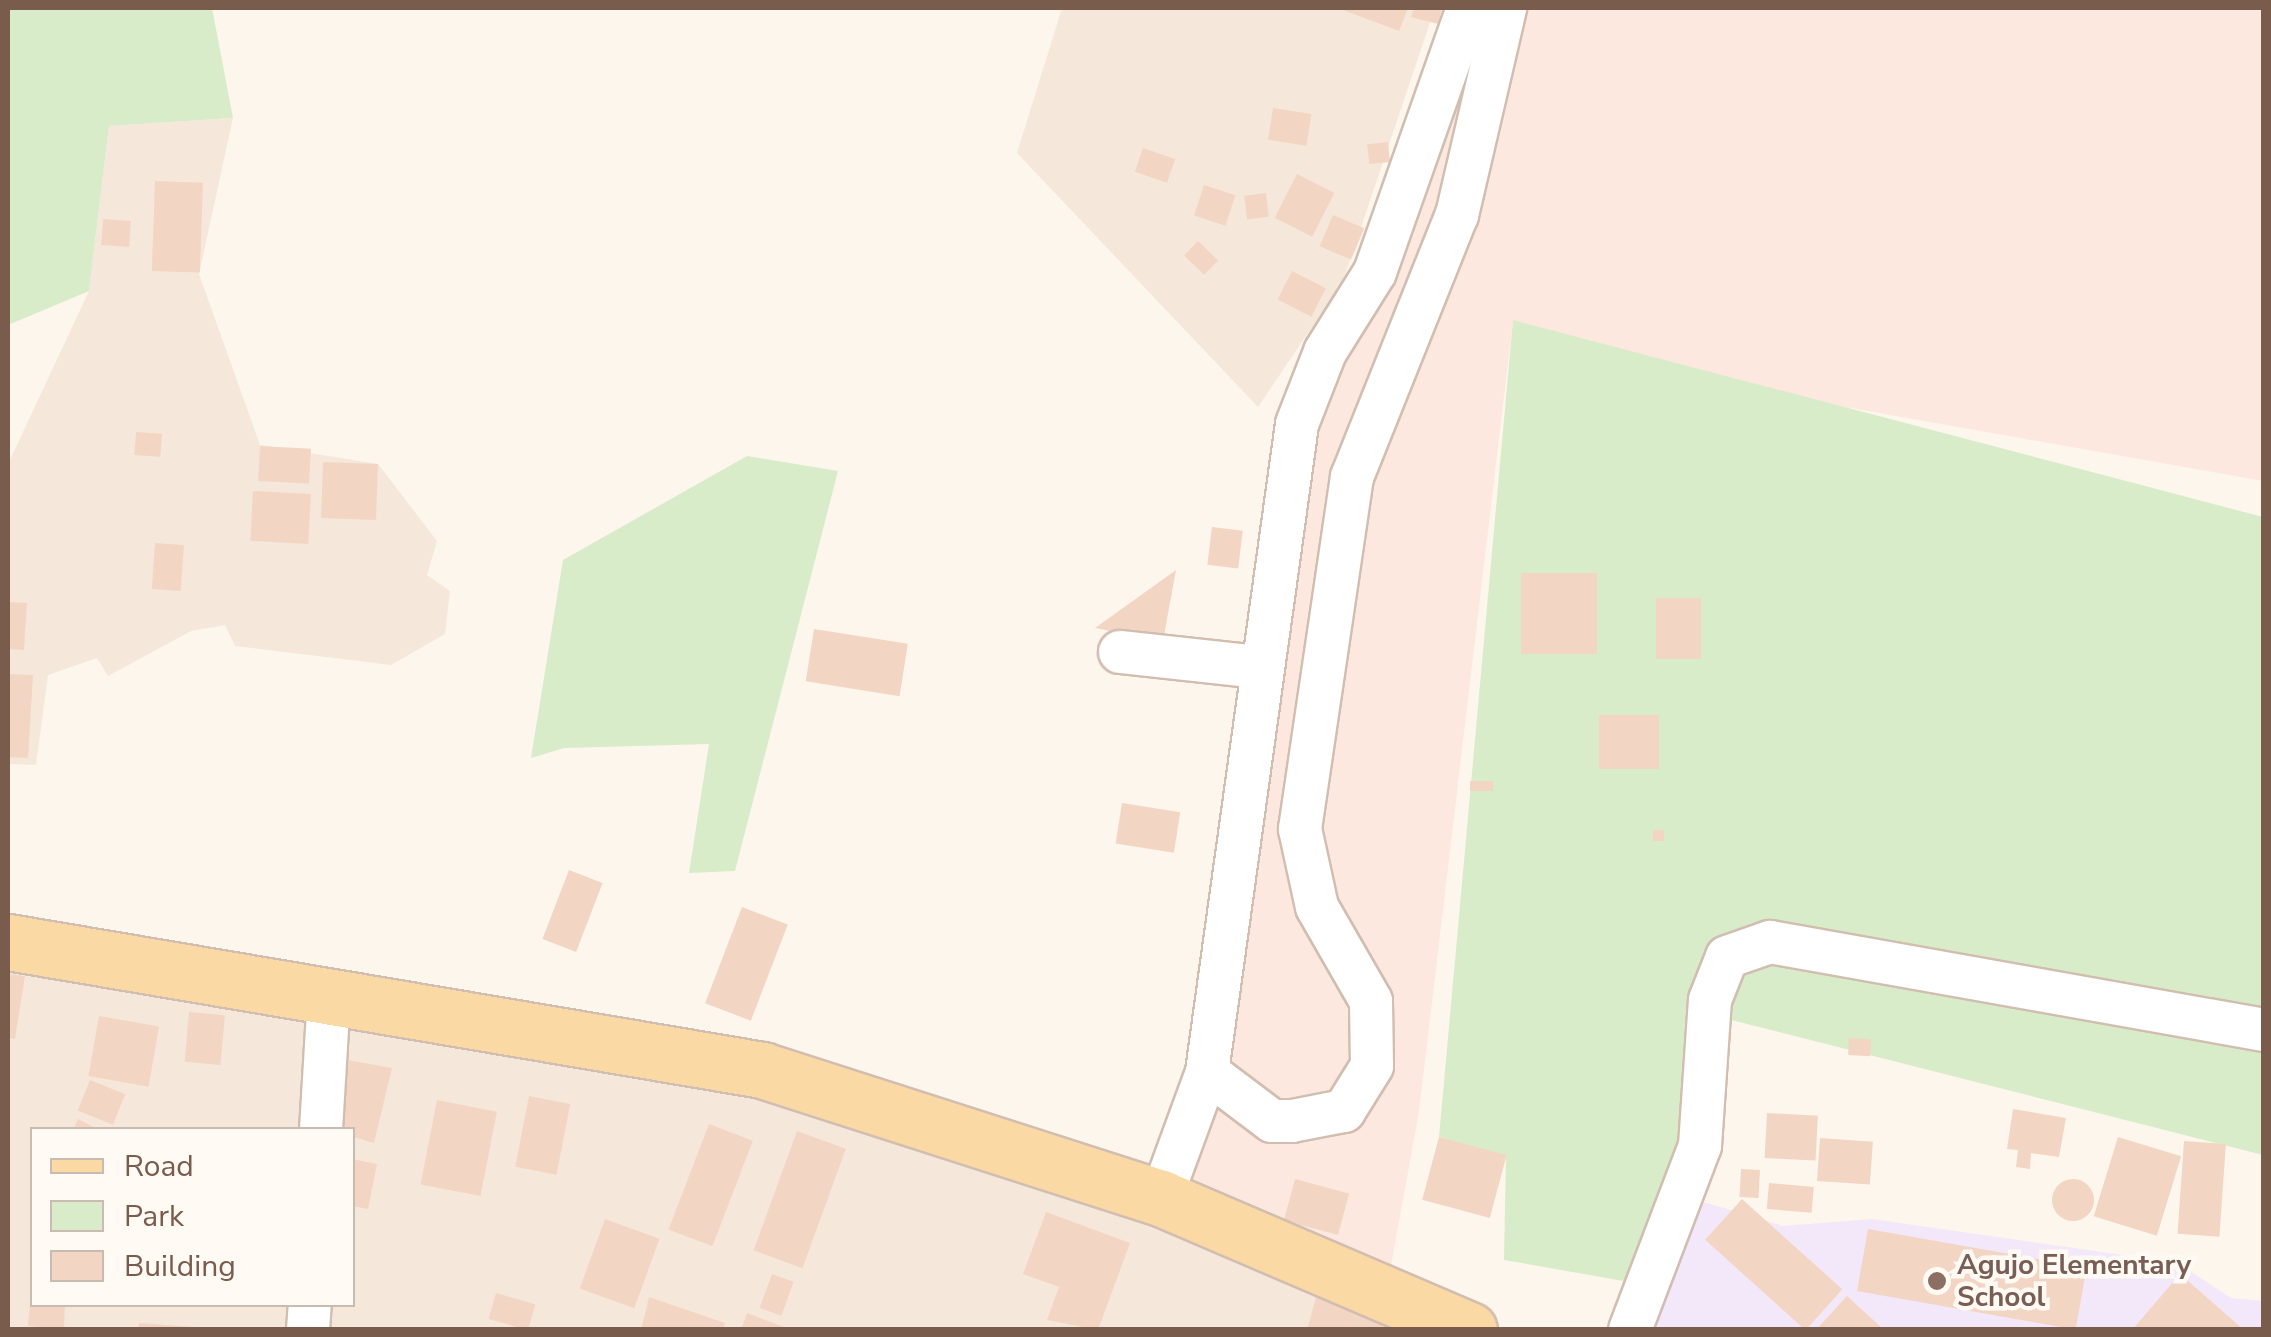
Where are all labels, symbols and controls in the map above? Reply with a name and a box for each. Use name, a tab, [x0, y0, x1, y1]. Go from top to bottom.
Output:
legend	[30, 1127, 355, 1307]
text: Road	[124, 1146, 194, 1187]
text: Park	[124, 1196, 184, 1237]
text: Building	[124, 1246, 236, 1287]
place label: Agujo Elementary School	[1957, 1248, 2191, 1314]
marker: Agujo Elementary School	[1926, 1270, 1948, 1292]

